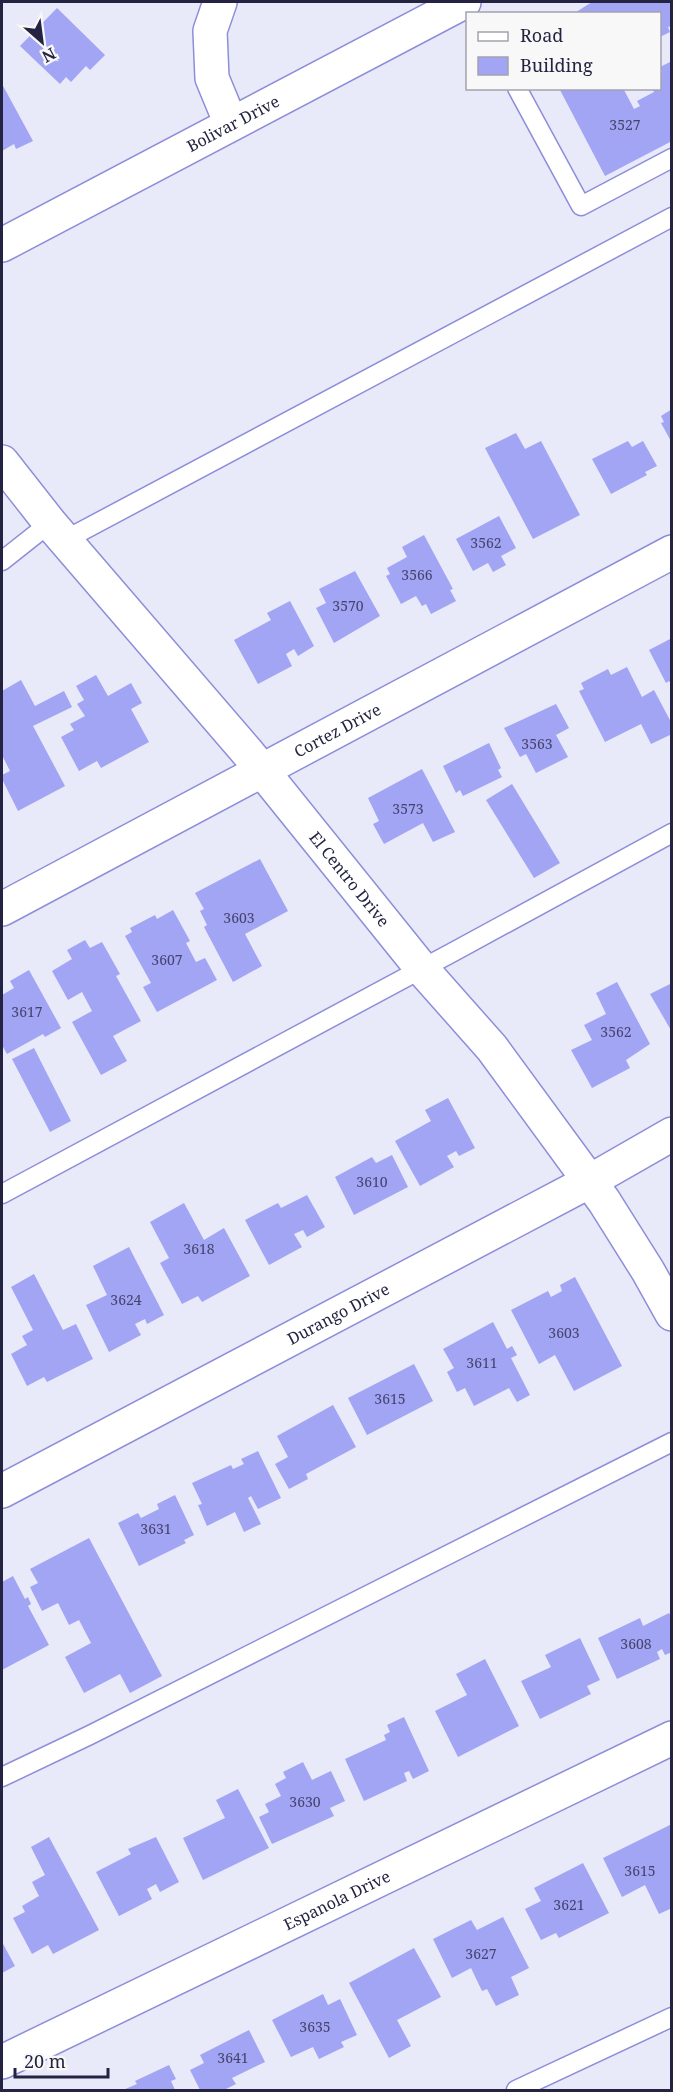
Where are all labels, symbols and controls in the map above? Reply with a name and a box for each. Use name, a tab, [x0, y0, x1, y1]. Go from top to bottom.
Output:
north arrow	[12, 12, 72, 72]
legend	[466, 12, 661, 90]
text: Road	[520, 23, 563, 47]
text: N	[38, 43, 60, 68]
text: Building	[520, 53, 593, 77]
street label: Bolivar Drive	[183, 90, 283, 157]
house number: 3527	[609, 115, 641, 134]
house number: 3562	[470, 533, 502, 552]
house number: 3566	[401, 565, 433, 584]
house number: 3570	[332, 596, 364, 615]
street label: Cortez Drive	[290, 698, 385, 762]
house number: 3563	[521, 734, 553, 753]
house number: 3573	[392, 799, 424, 818]
street label: El Centro Drive	[304, 827, 395, 931]
house number: 3603	[223, 908, 255, 927]
house number: 3607	[151, 950, 183, 969]
house number: 3617	[11, 1002, 43, 1021]
house number: 3562	[600, 1022, 632, 1041]
house number: 3610	[356, 1172, 388, 1191]
house number: 3618	[183, 1239, 215, 1258]
street label: Durango Drive	[283, 1278, 393, 1350]
house number: 3624	[110, 1290, 142, 1309]
house number: 3603	[548, 1323, 580, 1342]
house number: 3611	[466, 1353, 498, 1372]
house number: 3615	[374, 1389, 406, 1408]
house number: 3631	[140, 1519, 172, 1538]
house number: 3608	[620, 1634, 652, 1653]
house number: 3630	[289, 1792, 321, 1811]
house number: 3615	[624, 1861, 656, 1880]
street label: Espanola Drive	[280, 1865, 394, 1935]
house number: 3621	[553, 1895, 585, 1914]
house number: 3627	[465, 1944, 497, 1963]
house number: 3635	[299, 2017, 331, 2036]
scale bar	[15, 2041, 108, 2079]
house number: 3641	[217, 2048, 249, 2067]
text: 20 m	[24, 2049, 66, 2073]

